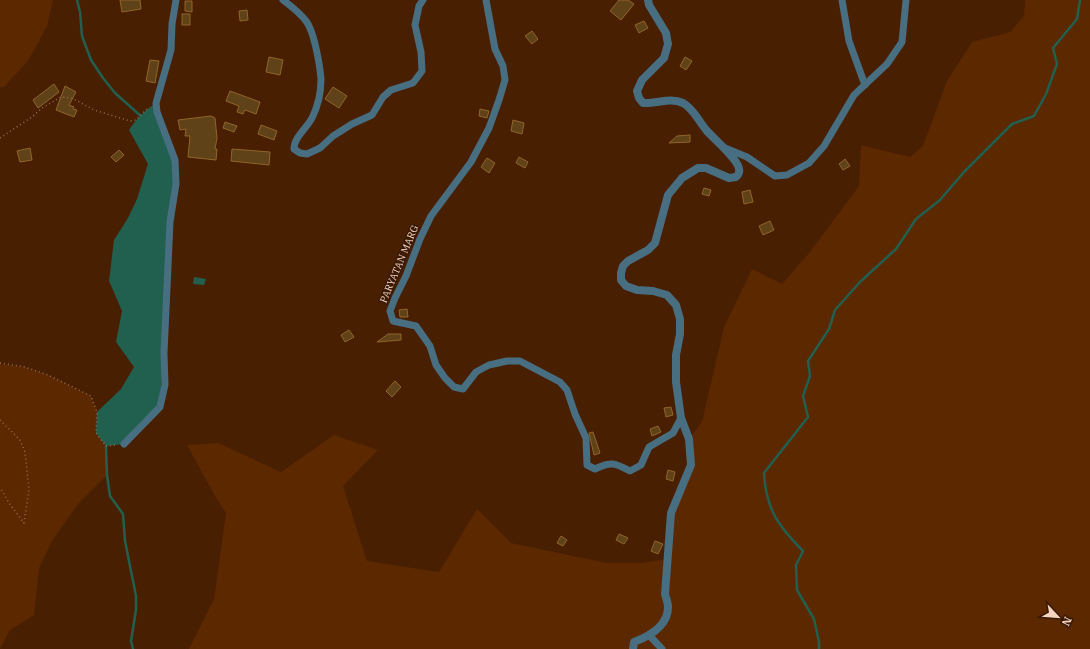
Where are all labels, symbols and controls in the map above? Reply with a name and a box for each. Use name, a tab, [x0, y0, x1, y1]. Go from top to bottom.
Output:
street label: PARYATAN MARG	[377, 223, 421, 305]
north arrow	[1038, 597, 1078, 637]
text: N	[1059, 614, 1075, 629]

